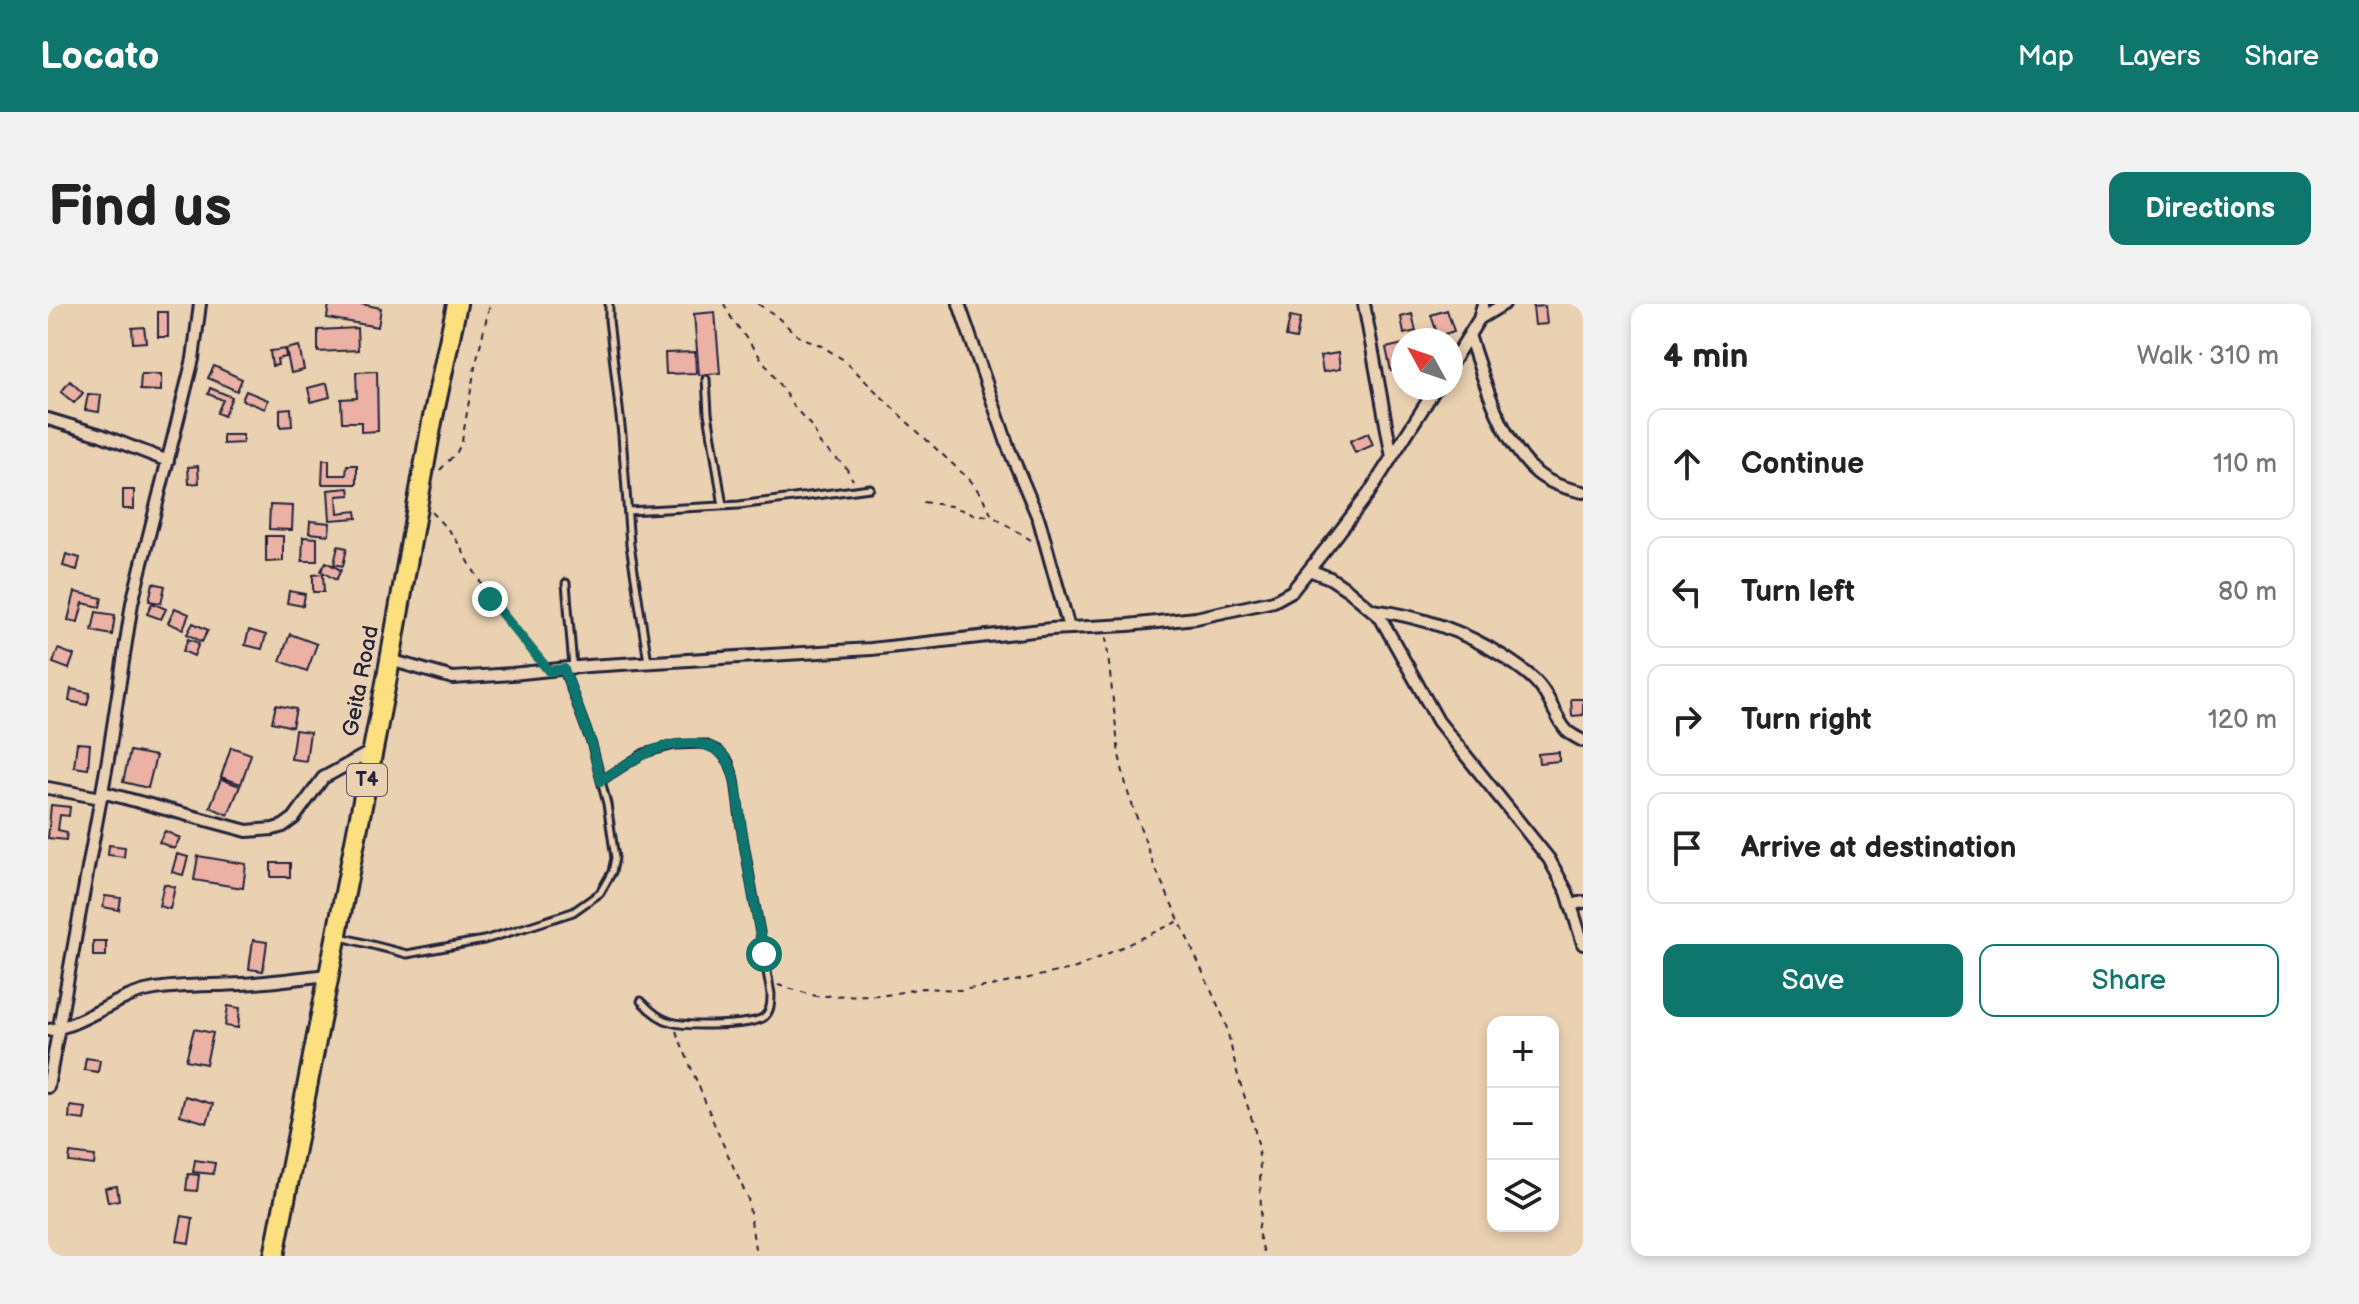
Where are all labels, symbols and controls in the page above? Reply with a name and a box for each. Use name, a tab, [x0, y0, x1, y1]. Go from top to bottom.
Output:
text: Locato	[40, 34, 159, 79]
text: Map	[2018, 40, 2074, 73]
text: Layers	[2118, 40, 2201, 73]
text: Share	[2245, 40, 2319, 73]
button: Directions	[2109, 172, 2311, 245]
text: Find us	[48, 175, 232, 242]
north arrow	[1391, 328, 1463, 400]
text: 4 min	[1663, 336, 1749, 377]
text: Walk · 310 m	[2137, 341, 2279, 372]
icon: ahead	[1665, 442, 1709, 486]
text: Continue	[1741, 446, 1864, 482]
text: 110 m	[2213, 449, 2277, 480]
icon: left	[1665, 570, 1709, 614]
text: Turn left	[1741, 574, 1855, 610]
text: 80 m	[2218, 577, 2277, 608]
route end	[472, 581, 508, 617]
street label: Geita Road	[337, 623, 385, 739]
icon: right	[1665, 698, 1709, 742]
text: Turn right	[1741, 702, 1872, 738]
text: 120 m	[2208, 705, 2277, 736]
road number: T4	[347, 764, 387, 796]
icon: arrive	[1665, 826, 1709, 870]
text: Arrive at destination	[1741, 830, 2017, 866]
route start	[746, 936, 782, 972]
button: Save	[1663, 944, 1963, 1017]
button: Share	[1979, 944, 2279, 1017]
map controls	[1487, 1016, 1559, 1232]
button: +	[1487, 1016, 1559, 1088]
button: −	[1487, 1088, 1559, 1160]
button: layers	[1487, 1160, 1559, 1232]

